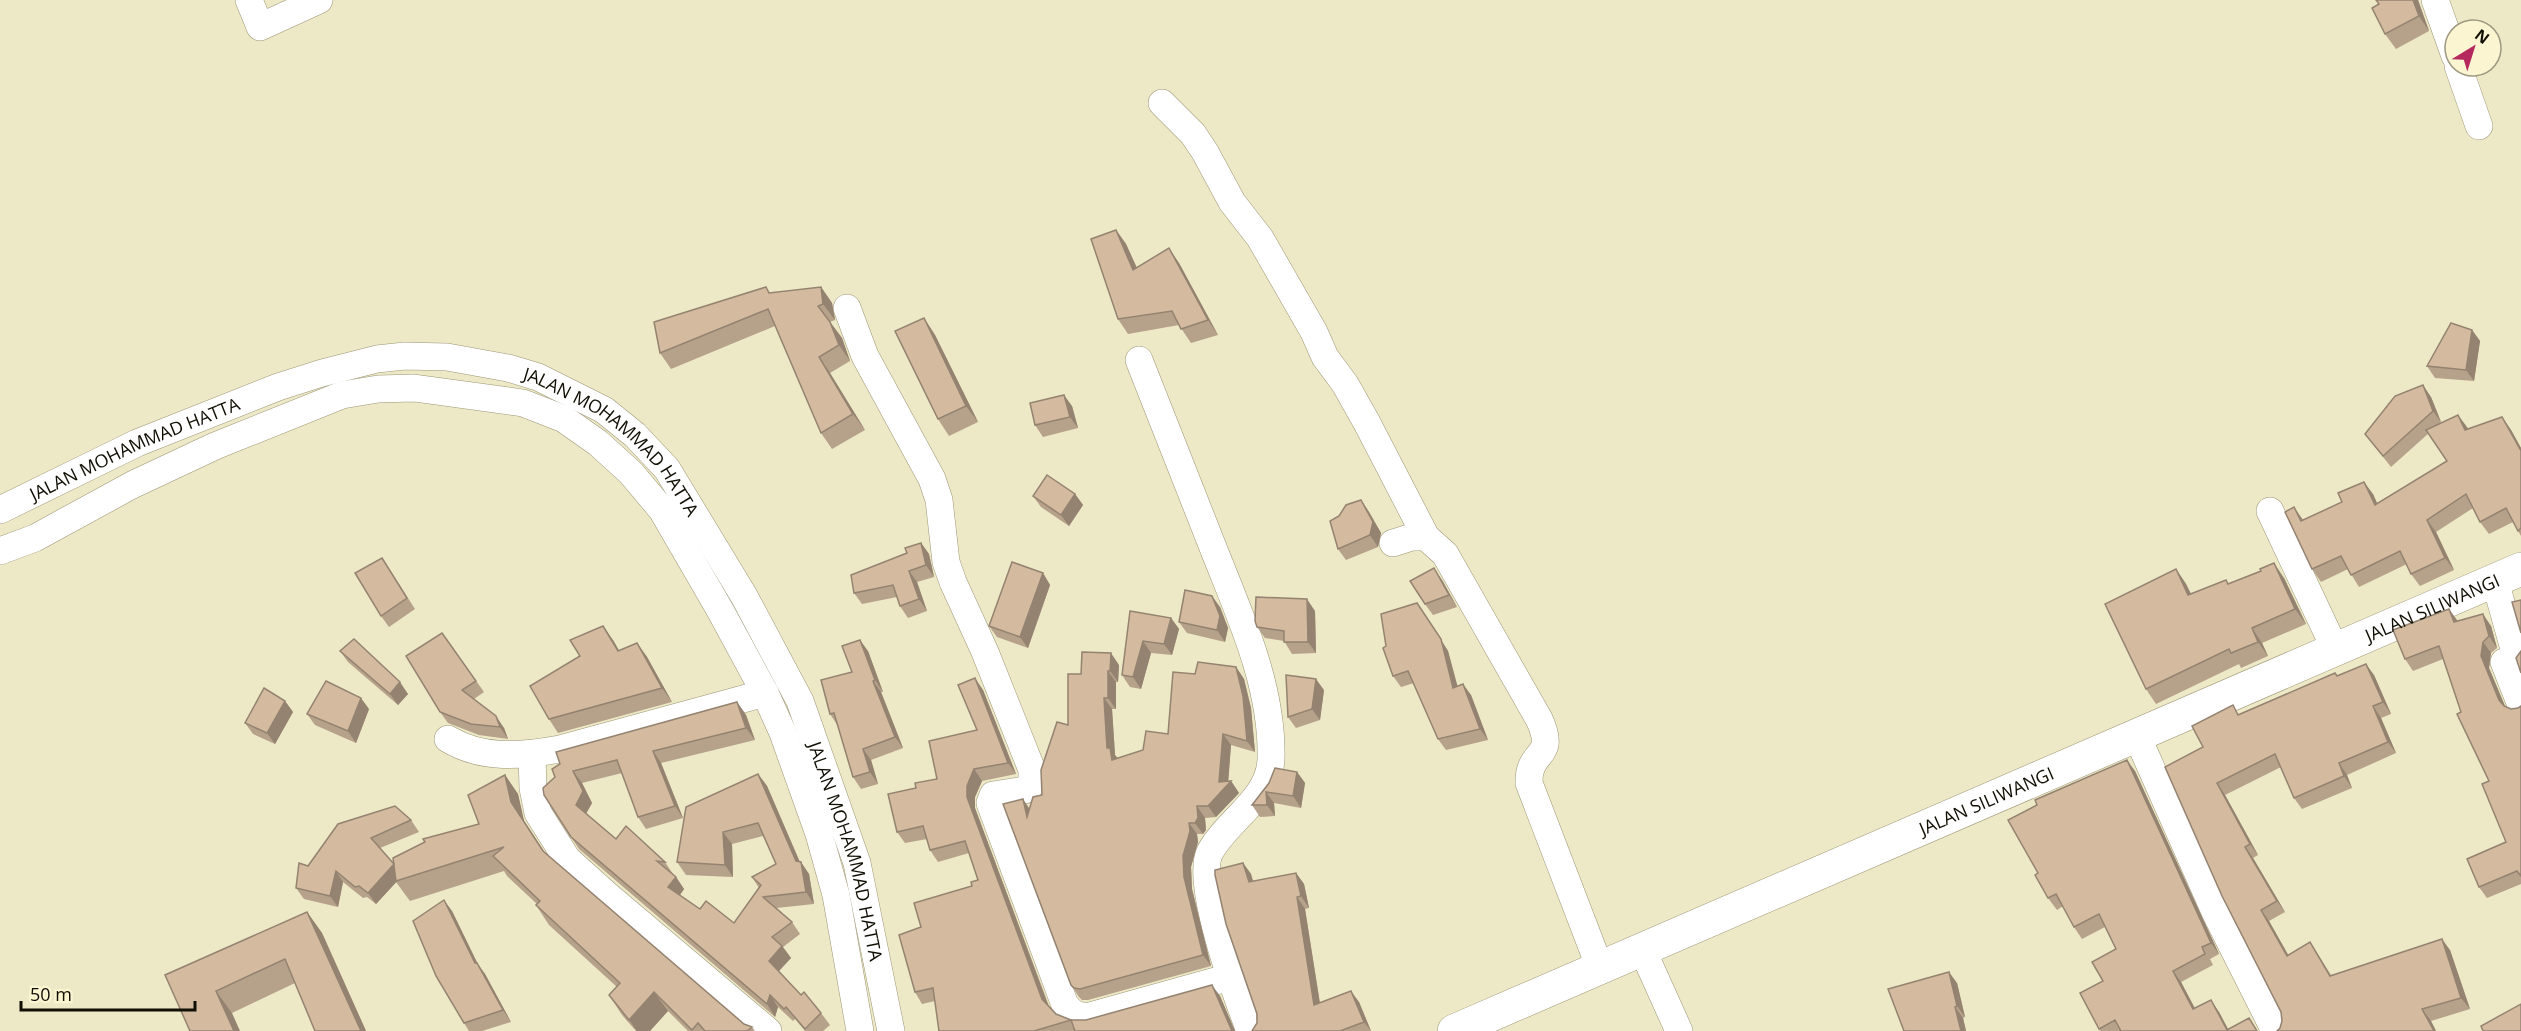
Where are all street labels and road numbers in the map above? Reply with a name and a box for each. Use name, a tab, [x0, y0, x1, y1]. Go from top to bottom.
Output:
street label: JALAN MOHAMMAD HATTA	[519, 361, 705, 521]
street label: JALAN MOHAMMAD HATTA	[24, 391, 244, 507]
street label: JALAN SILIWANGI	[2359, 568, 2503, 648]
street label: JALAN MOHAMMAD HATTA	[803, 736, 889, 964]
street label: JALAN SILIWANGI	[1913, 761, 2057, 841]

